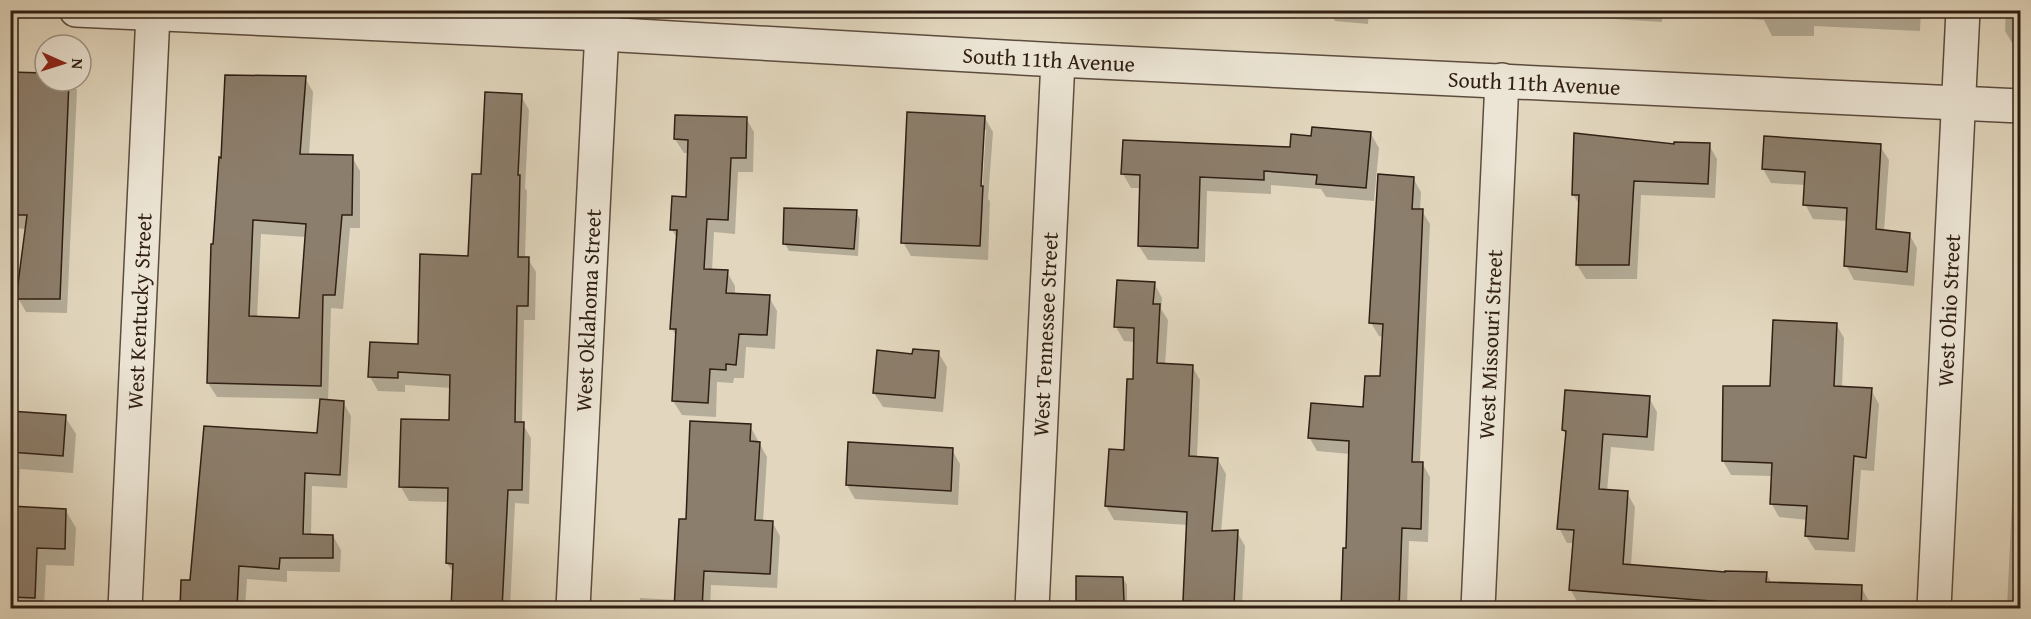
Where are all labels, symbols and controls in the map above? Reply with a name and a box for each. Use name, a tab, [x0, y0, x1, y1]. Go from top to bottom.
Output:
north arrow	[33, 33, 93, 93]
street label: South 11th Avenue	[962, 39, 1136, 80]
text: N	[66, 58, 90, 70]
street label: South 11th Avenue	[1447, 63, 1621, 103]
street label: West Oklahoma Street	[567, 208, 609, 413]
street label: West Kentucky Street	[118, 212, 160, 411]
street label: West Tennessee Street	[1024, 231, 1066, 437]
street label: West Ohio Street	[1929, 233, 1968, 388]
street label: West Missouri Street	[1470, 248, 1510, 440]

